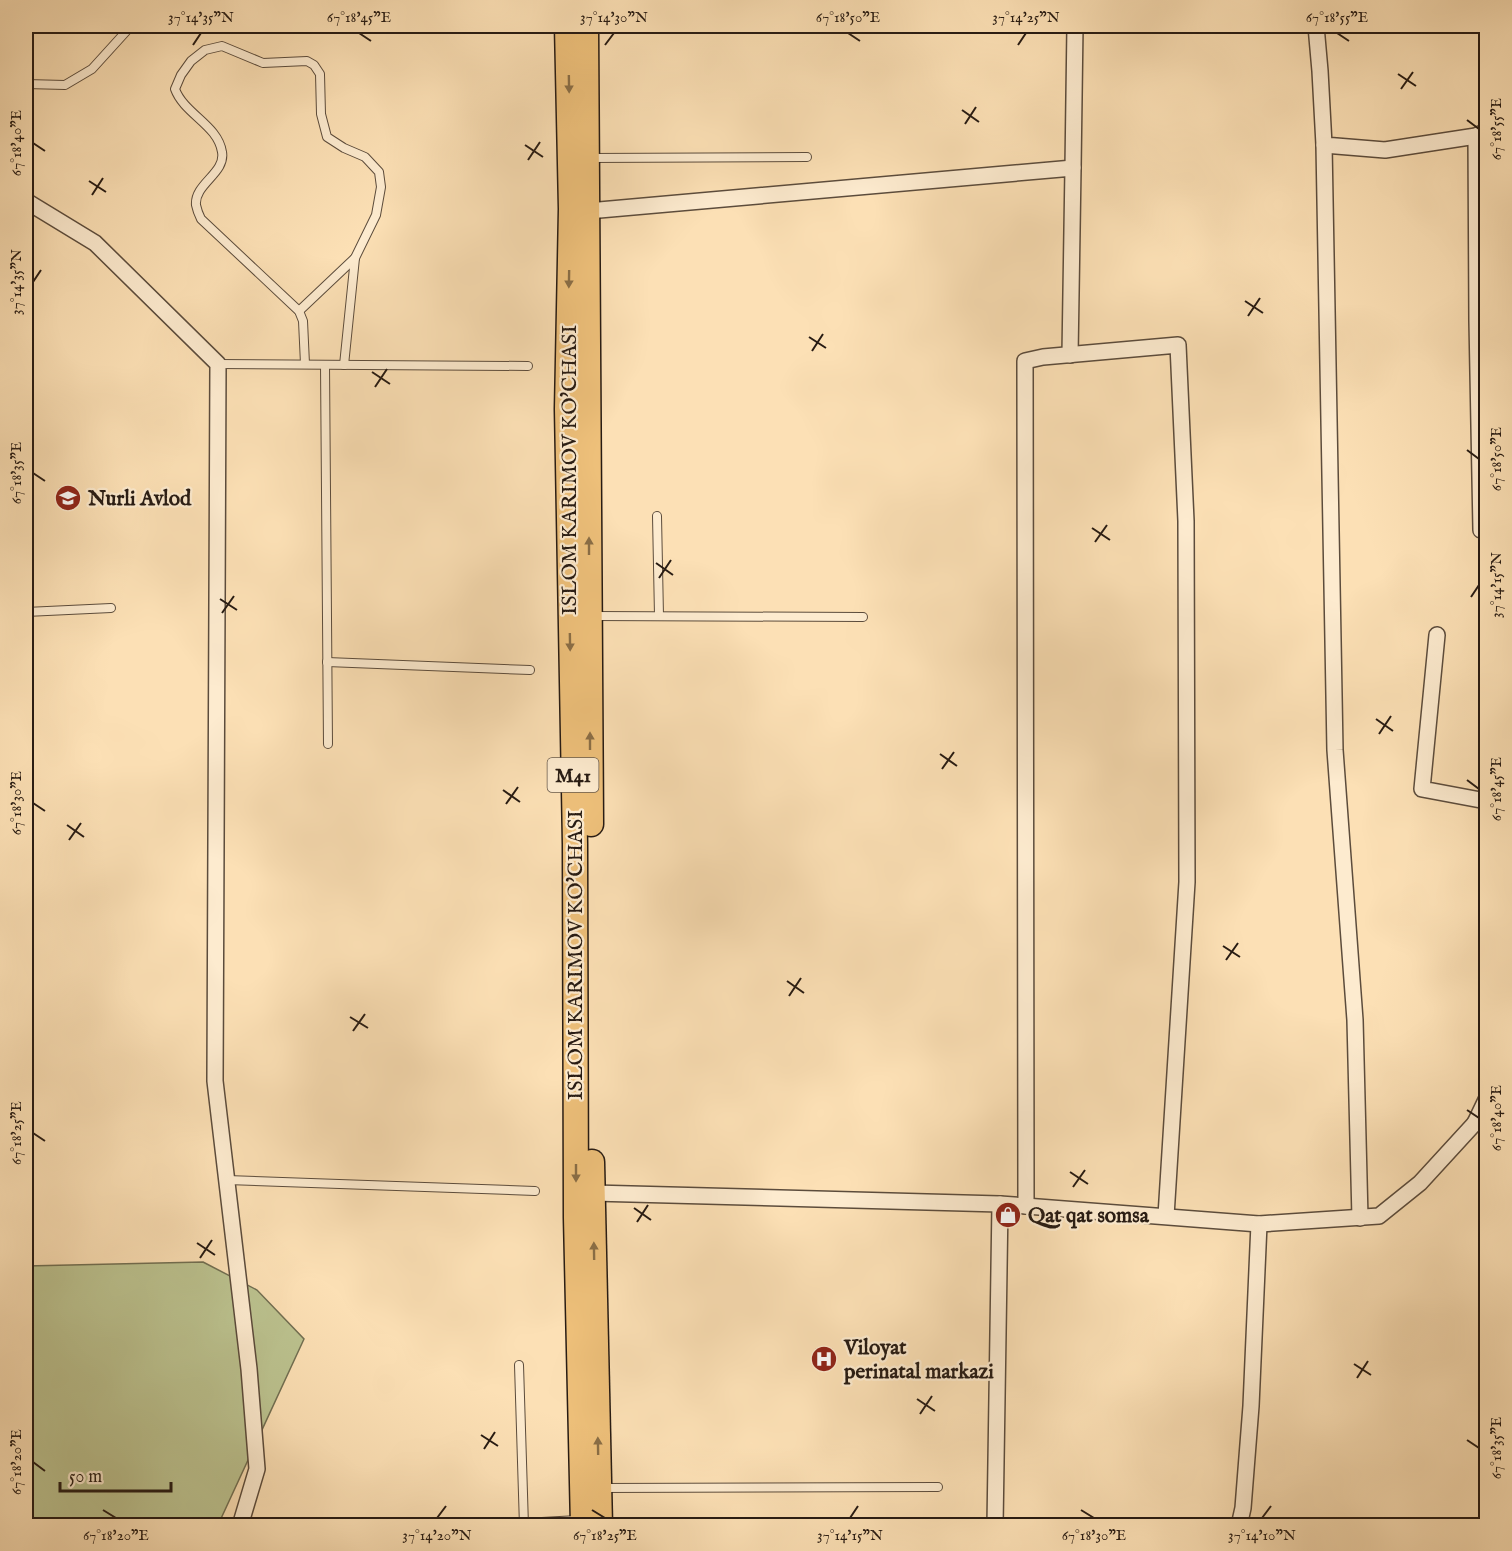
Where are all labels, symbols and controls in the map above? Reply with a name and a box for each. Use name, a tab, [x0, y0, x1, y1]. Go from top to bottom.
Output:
text: 37°14'35"N	[168, 8, 234, 27]
text: 67°18'45"E	[327, 8, 391, 27]
text: 37°14'30"N	[580, 8, 648, 27]
text: 67°18'50"E	[816, 8, 880, 27]
text: 37°14'25"N	[992, 8, 1060, 27]
text: 67°18'55"E	[1306, 8, 1368, 27]
one-way arrow	[564, 74, 573, 93]
text: 67°18'55"E	[1487, 98, 1506, 160]
text: 67°18'40"E	[7, 110, 26, 176]
text: 37°14'35"N	[7, 249, 26, 315]
one-way arrow	[565, 269, 574, 288]
street label: ISLOM KARIMOV KO'CHASI	[557, 325, 584, 615]
text: 67°18'50"E	[1487, 427, 1506, 491]
text: 67°18'35"E	[7, 442, 26, 504]
school or university icon: Nurli Avlod	[53, 483, 83, 513]
place label: Nurli Avlod	[87, 486, 192, 513]
one-way arrow	[584, 537, 594, 556]
text: 37°14'15"N	[1487, 552, 1506, 618]
one-way arrow	[566, 632, 575, 651]
one-way arrow	[585, 732, 595, 751]
text: 67°18'45"E	[1487, 757, 1506, 821]
road number: M41	[548, 758, 598, 792]
text: 67°18'30"E	[7, 771, 26, 835]
street label: ISLOM KARIMOV KO'CHASI	[563, 810, 590, 1100]
text: 67°18'40"E	[1487, 1085, 1506, 1151]
text: 67°18'25"E	[7, 1101, 26, 1165]
one-way arrow	[571, 1163, 581, 1182]
shop icon: Qat qat somsa	[993, 1200, 1023, 1230]
place label: Qat qat somsa	[1028, 1203, 1150, 1230]
one-way arrow	[589, 1242, 599, 1261]
place label: Viloyat perinatal markazi	[843, 1335, 994, 1386]
hospital icon: Viloyat perinatal markazi	[809, 1344, 839, 1374]
text: 67°18'35"E	[1487, 1417, 1506, 1479]
text: 67°18'20"E	[7, 1429, 26, 1495]
one-way arrow	[594, 1437, 603, 1456]
scale bar	[60, 1455, 171, 1493]
text: 50 m	[69, 1466, 102, 1489]
text: 67°18'20"E	[83, 1526, 149, 1545]
text: 37°14'20"N	[402, 1526, 472, 1545]
text: 67°18'25"E	[573, 1526, 637, 1545]
text: 37°14'15"N	[817, 1526, 883, 1545]
text: 67°18'30"E	[1062, 1526, 1126, 1545]
text: 37°14'10"N	[1228, 1526, 1296, 1545]

